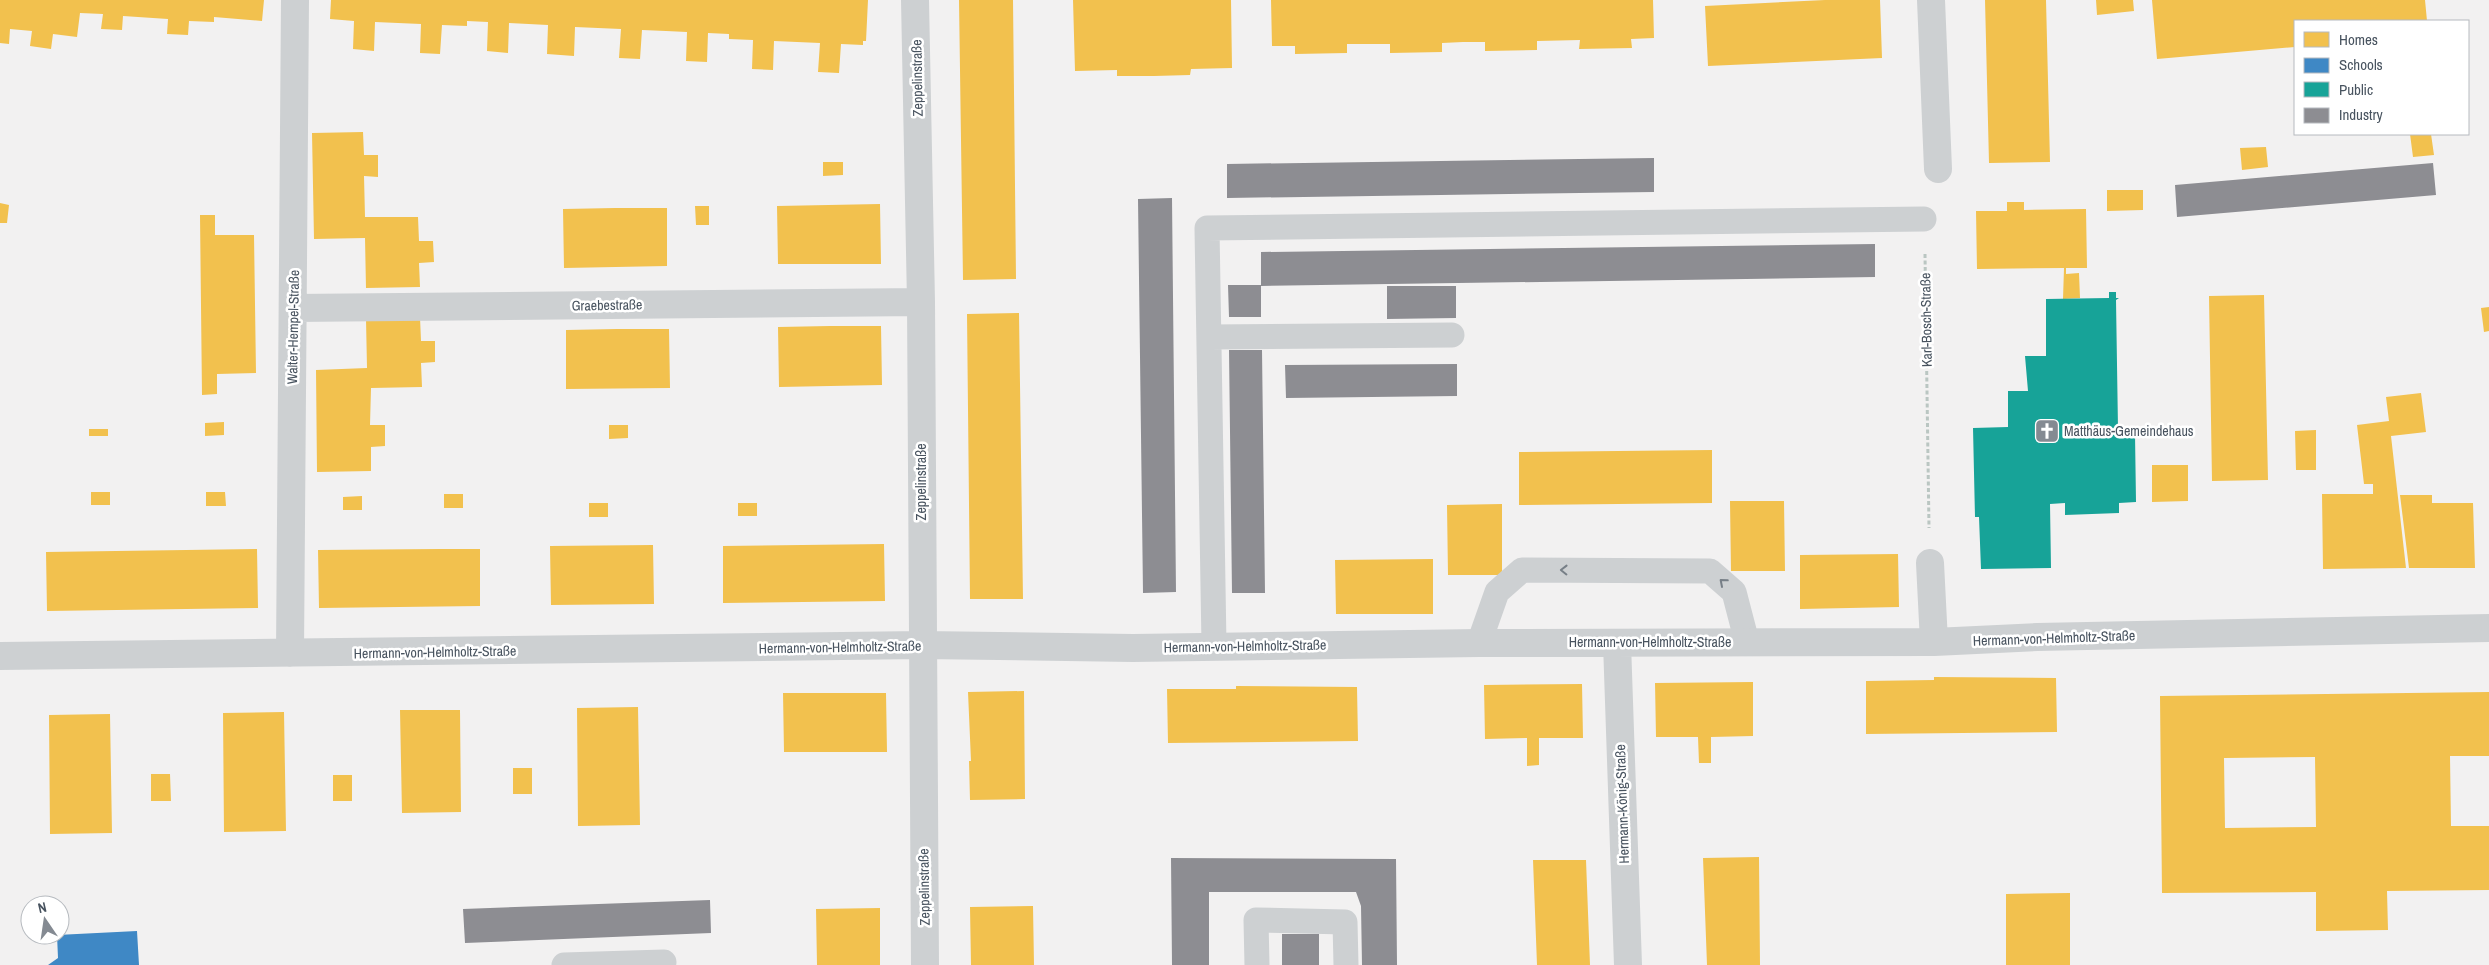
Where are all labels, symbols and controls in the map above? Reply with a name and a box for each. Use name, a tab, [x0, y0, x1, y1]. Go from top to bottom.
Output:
legend	[2294, 20, 2469, 135]
text: Homes	[2339, 29, 2378, 50]
street label: Zeppelinstraße	[907, 39, 927, 117]
text: Schools	[2339, 54, 2383, 75]
text: Public	[2339, 79, 2373, 100]
text: Industry	[2339, 104, 2384, 125]
street label: Walter-Hempel-Straße	[283, 270, 303, 384]
street label: Karl-Bosch-Straße	[1916, 273, 1936, 367]
street label: Graebestraße	[571, 295, 643, 315]
church icon: Matthäus-Gemeindehaus	[2034, 418, 2060, 444]
place label: Matthäus-Gemeindehaus	[2064, 422, 2194, 440]
street label: Zeppelinstraße	[912, 443, 930, 521]
one-way arrow	[1560, 565, 1568, 575]
one-way arrow	[1719, 579, 1728, 588]
street label: Hermann-von-Helmholtz-Straße	[1972, 626, 2136, 650]
street label: Hermann-von-Helmholtz-Straße	[1569, 633, 1731, 651]
street label: Hermann-von-Helmholtz-Straße	[1164, 636, 1326, 656]
street label: Hermann-von-Helmholtz-Straße	[759, 637, 921, 657]
street label: Hermann-von-Helmholtz-Straße	[354, 642, 516, 662]
street label: Hermann-König-Straße	[1611, 744, 1633, 864]
street label: Zeppelinstraße	[914, 848, 934, 926]
north arrow	[20, 895, 70, 945]
text: N	[36, 898, 48, 917]

